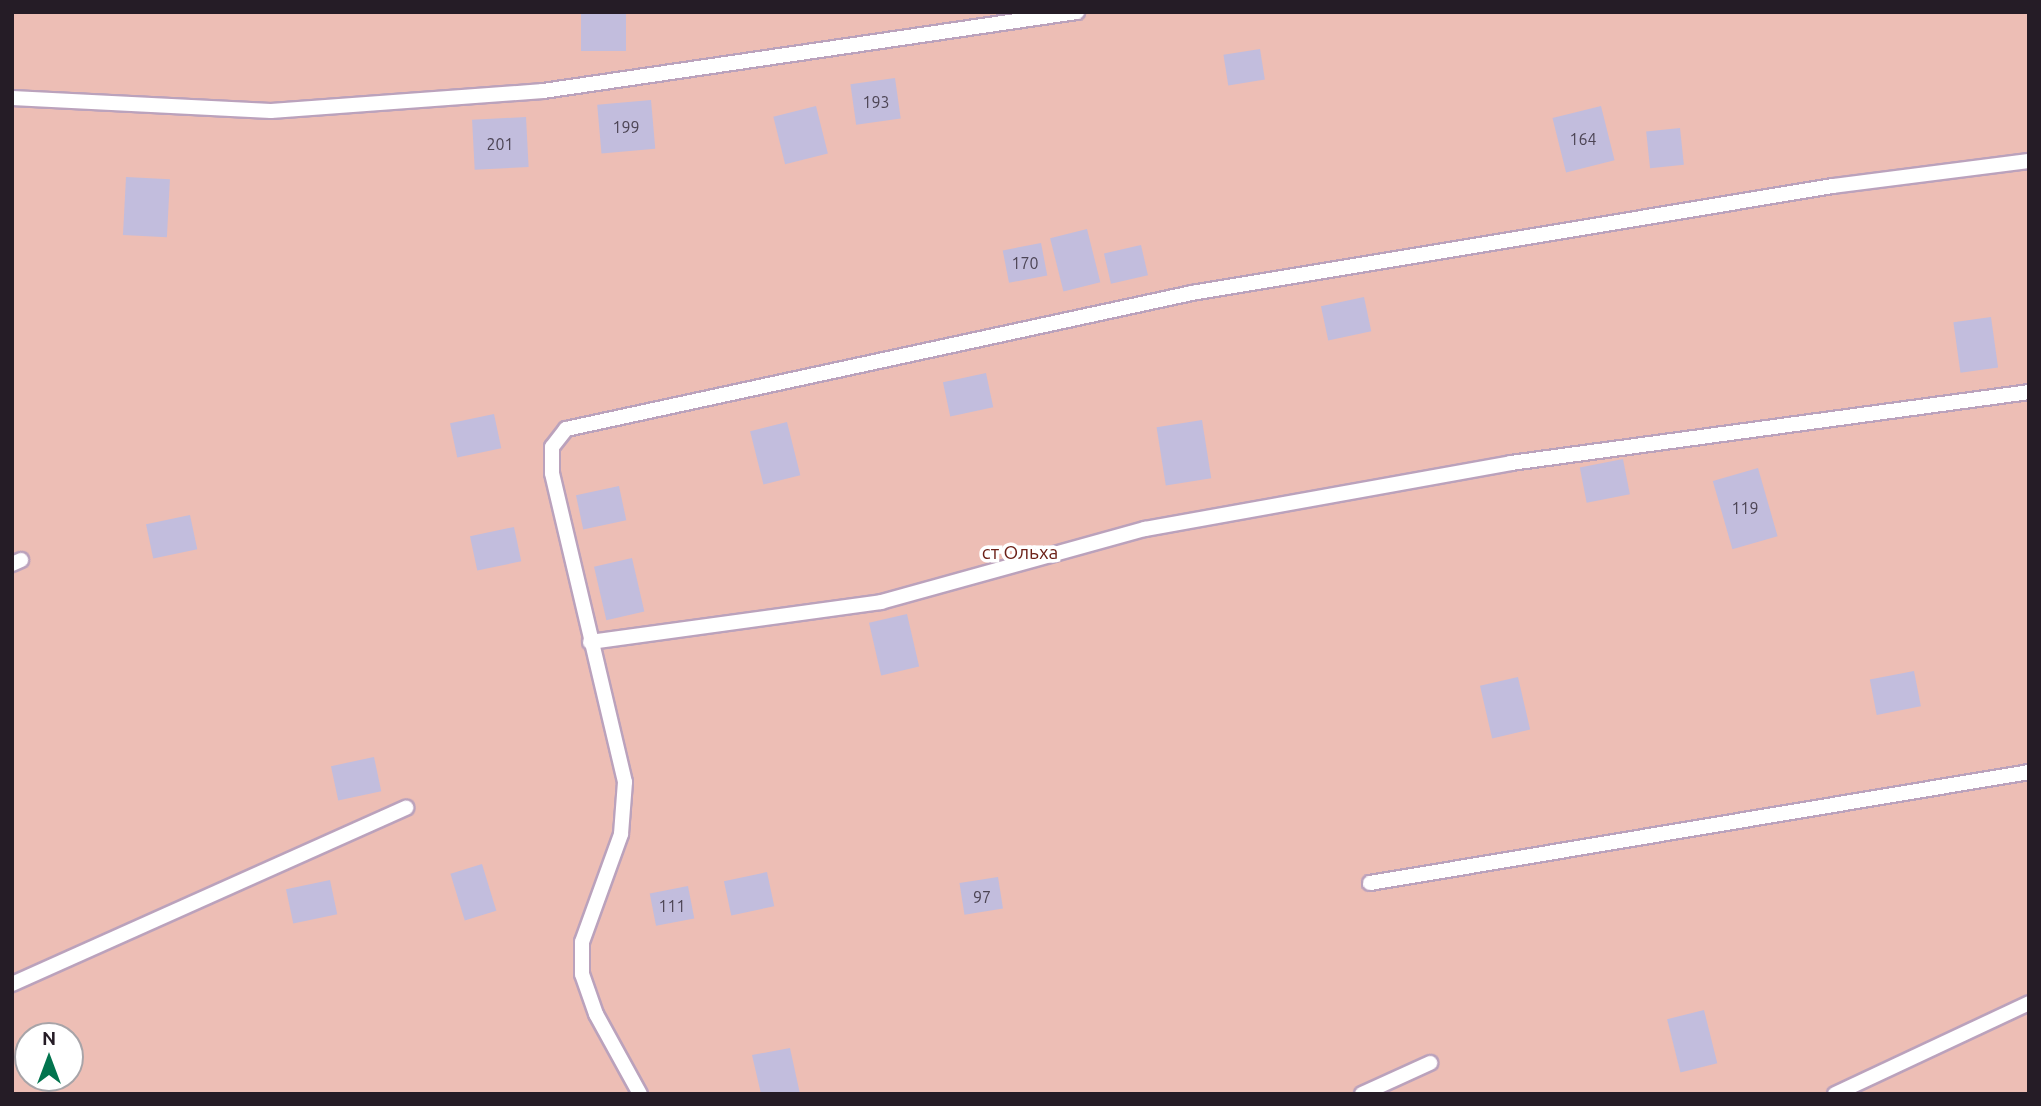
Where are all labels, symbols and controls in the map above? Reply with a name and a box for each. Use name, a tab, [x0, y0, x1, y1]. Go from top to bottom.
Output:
house number: 193	[862, 92, 890, 112]
house number: 199	[612, 117, 640, 137]
house number: 164	[1569, 129, 1597, 149]
house number: 201	[486, 134, 514, 154]
house number: 170	[1011, 253, 1039, 273]
house number: 119	[1731, 498, 1759, 518]
park label: ст Ольха	[982, 542, 1058, 564]
house number: 97	[973, 887, 991, 907]
house number: 111	[658, 896, 686, 916]
north arrow	[14, 1022, 84, 1092]
text: N	[42, 1027, 56, 1049]

